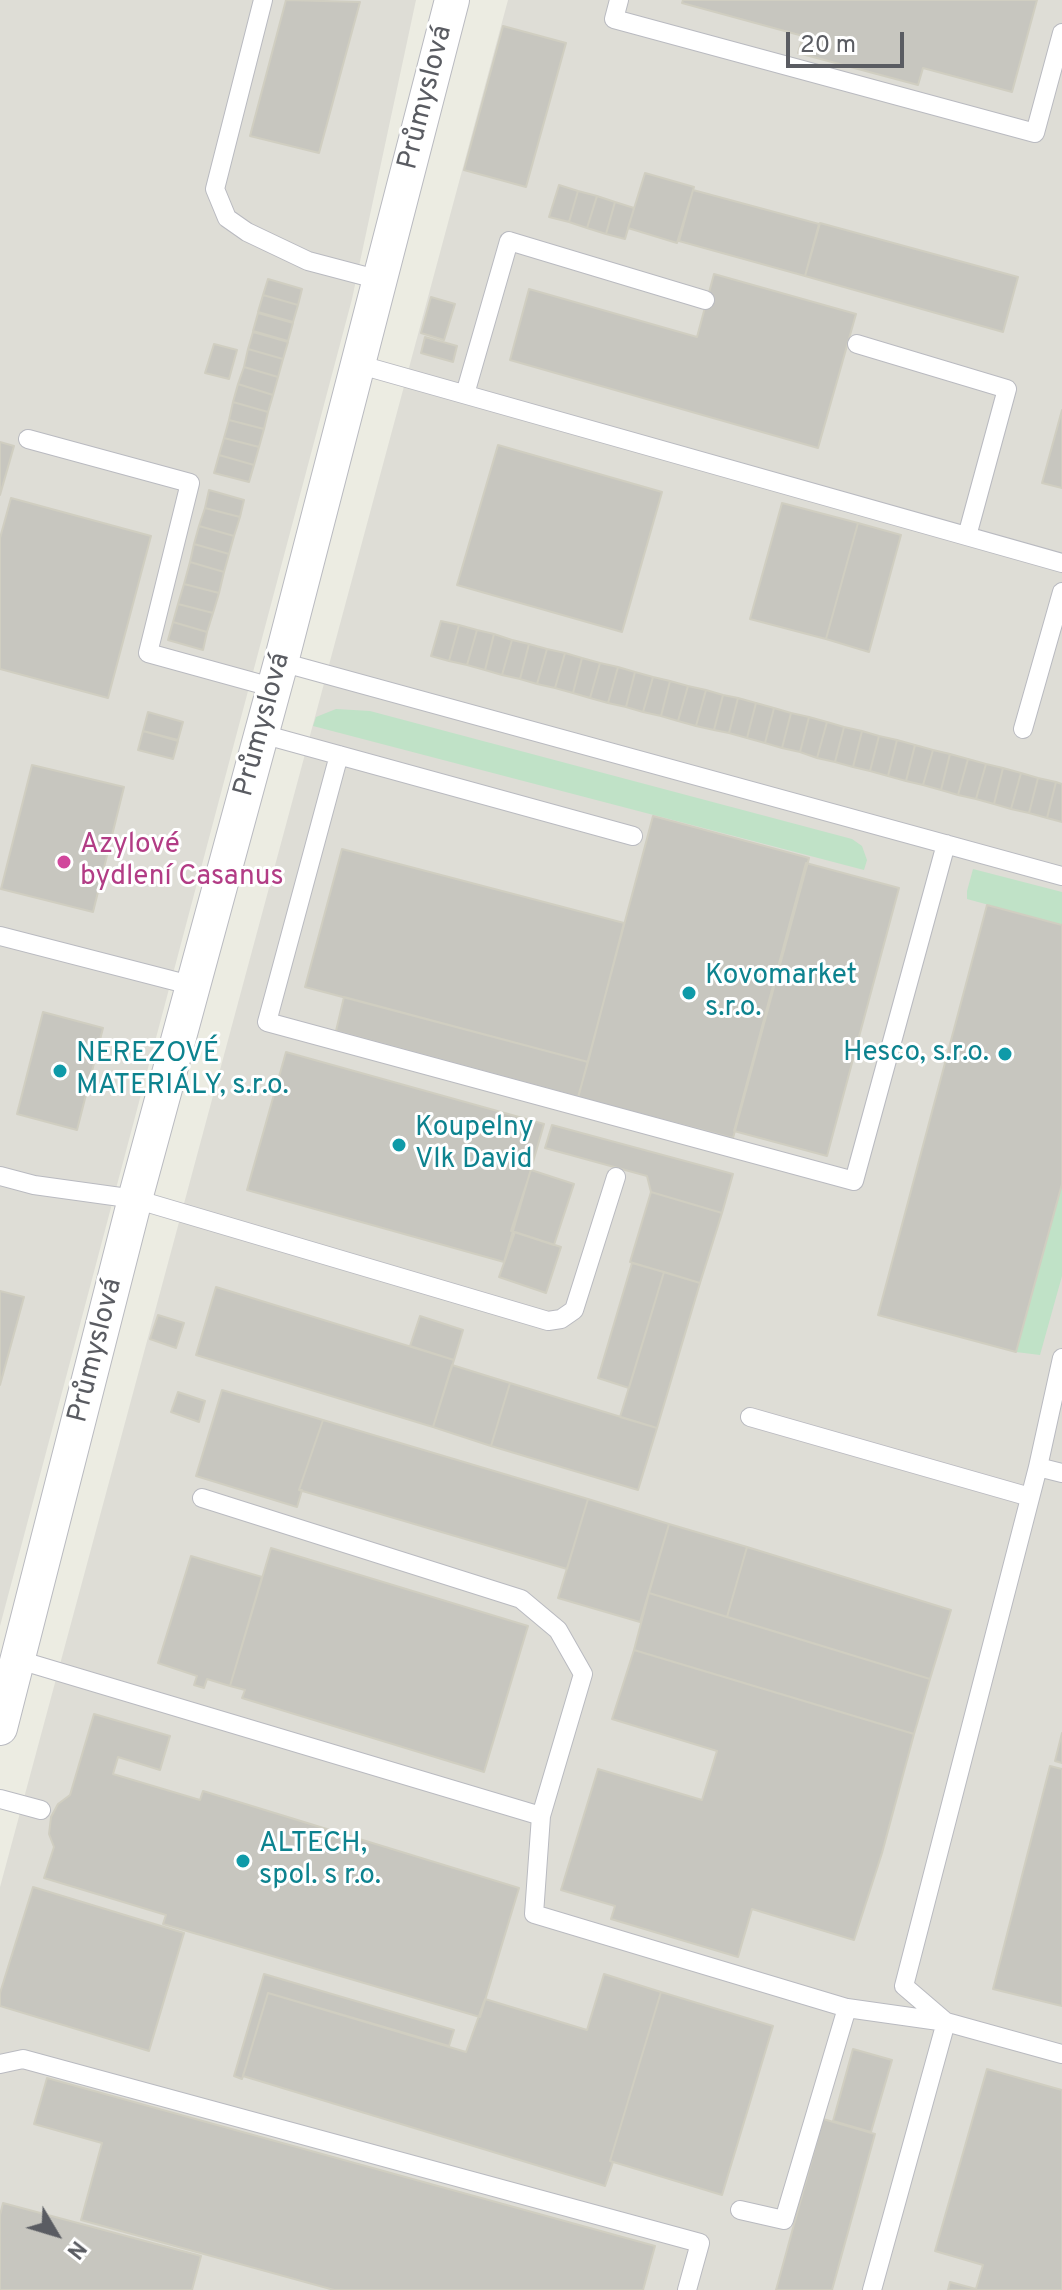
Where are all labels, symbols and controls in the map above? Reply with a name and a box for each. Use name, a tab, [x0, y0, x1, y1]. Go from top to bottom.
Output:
scale bar	[790, 16, 908, 66]
street label: Průmyslová	[393, 22, 461, 174]
text: 20 m	[800, 31, 856, 61]
street label: Průmyslová	[229, 649, 299, 801]
place label: Azylové bydlení Casanus	[80, 829, 284, 895]
marker: Azylové bydlení Casanus	[55, 853, 73, 871]
place label: Kovomarket s.r.o.	[705, 960, 857, 1026]
marker: Kovomarket s.r.o.	[680, 984, 698, 1002]
place label: Hesco, s.r.o.	[843, 1037, 989, 1071]
place label: NEREZOVÉ MATERIÁLY, s.r.o.	[76, 1038, 289, 1104]
marker: Hesco, s.r.o.	[996, 1045, 1014, 1063]
marker: NEREZOVÉ MATERIÁLY, s.r.o.	[51, 1062, 69, 1080]
place label: Koupelny Vlk David	[415, 1112, 534, 1178]
marker: Koupelny Vlk David	[390, 1136, 408, 1154]
street label: Průmyslová	[63, 1275, 131, 1427]
place label: ALTECH, spol. s r.o.	[259, 1828, 381, 1894]
marker: ALTECH, spol. s r.o.	[234, 1852, 252, 1870]
north arrow	[16, 2194, 96, 2274]
text: N	[60, 2235, 91, 2264]

